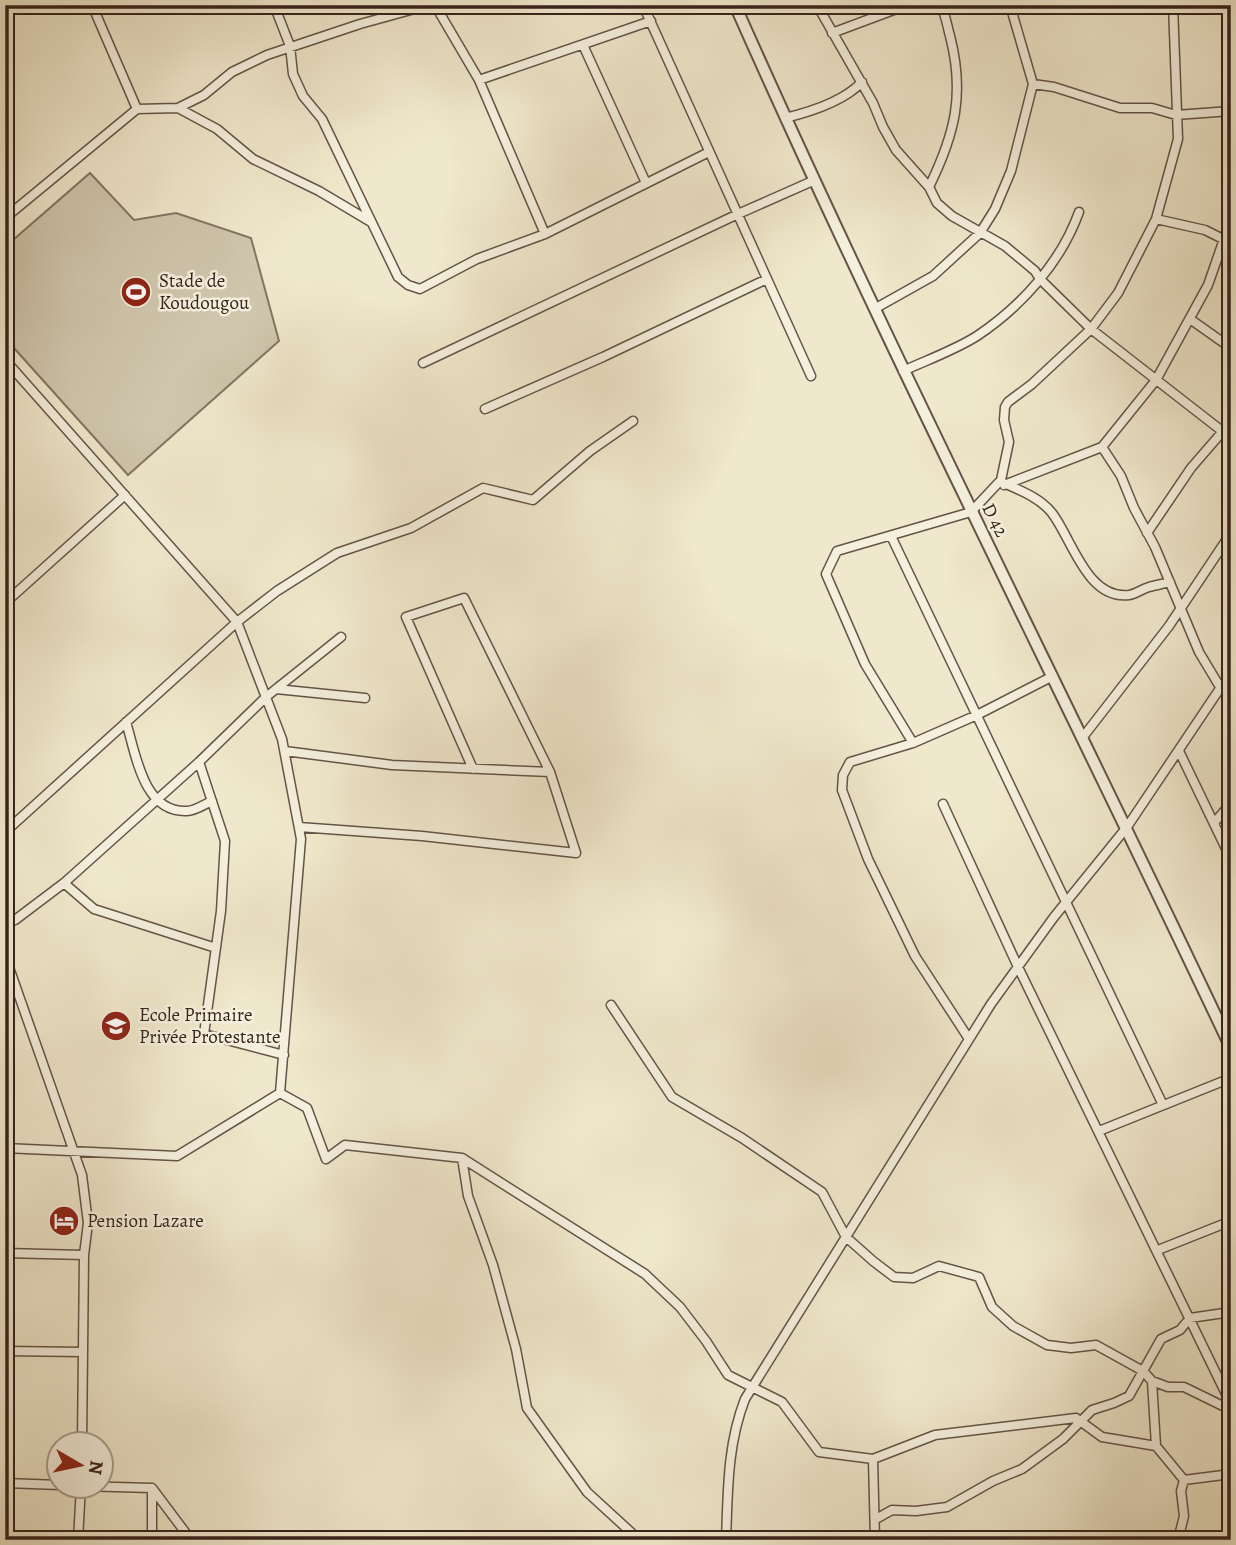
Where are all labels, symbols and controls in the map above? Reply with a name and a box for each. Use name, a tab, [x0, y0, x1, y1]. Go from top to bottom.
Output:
place label: Stade de Koudougou	[159, 268, 250, 316]
sports icon: Stade de Koudougou	[119, 275, 153, 309]
street label: D 42	[976, 499, 1014, 541]
place label: Ecole Primaire Privée Protestante	[139, 1002, 280, 1050]
school or university icon: Ecole Primaire Privée Protestante	[99, 1009, 133, 1043]
hotel icon: Pension Lazare	[47, 1204, 81, 1238]
place label: Pension Lazare	[87, 1208, 204, 1234]
north arrow	[46, 1430, 116, 1500]
text: N	[82, 1459, 110, 1477]

